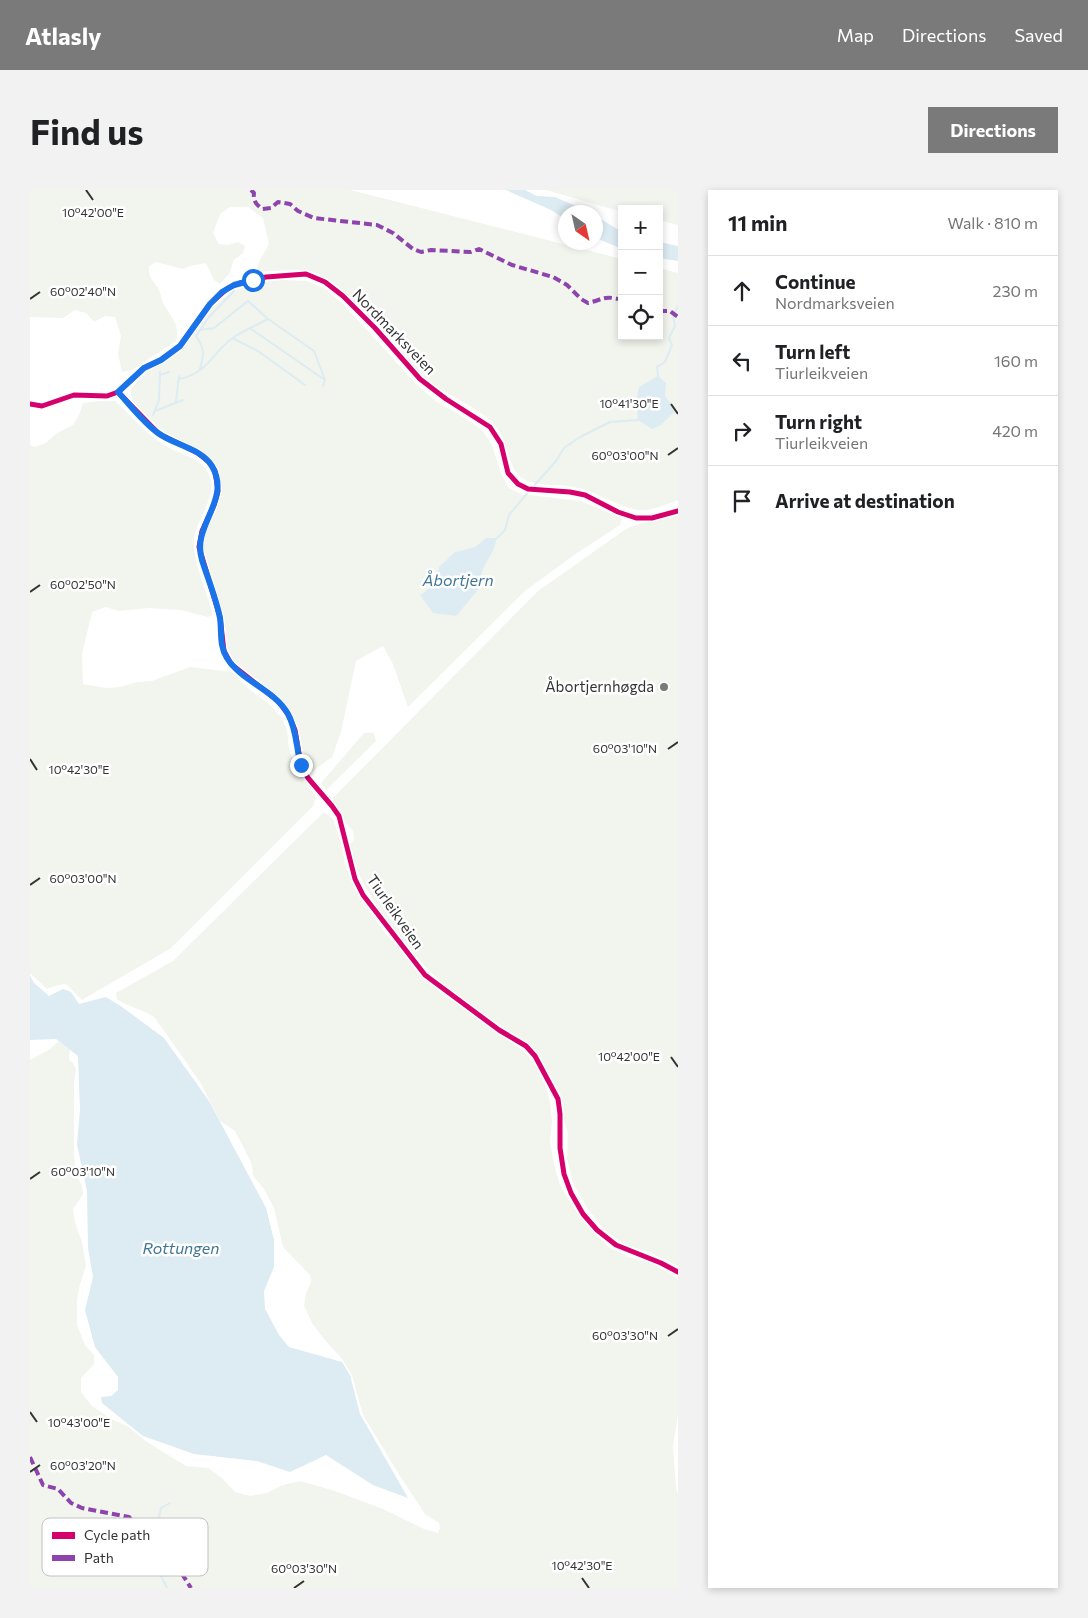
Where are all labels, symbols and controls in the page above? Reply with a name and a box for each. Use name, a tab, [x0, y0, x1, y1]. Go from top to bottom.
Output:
text: Atlasly	[25, 21, 102, 50]
text: Map	[837, 24, 874, 46]
text: Directions	[902, 24, 986, 46]
text: Saved	[1014, 24, 1063, 46]
button: Directions	[928, 107, 1058, 153]
text: Find us	[30, 109, 144, 152]
text: 10°42'00"E	[62, 205, 124, 219]
north arrow	[558, 205, 603, 250]
map controls	[618, 205, 663, 340]
button: +	[618, 205, 663, 250]
text: 11 min	[728, 210, 787, 235]
text: Walk · 810 m	[948, 213, 1038, 232]
button: −	[618, 250, 663, 295]
route start	[242, 269, 265, 292]
text: Continue	[775, 270, 855, 293]
icon: ahead	[728, 277, 756, 305]
text: 230 m	[993, 281, 1038, 300]
text: 60°02'40"N	[50, 284, 116, 298]
street label: Nordmarksveien	[349, 285, 440, 378]
text: Nordmarksveien	[775, 293, 895, 312]
button: locate	[618, 295, 663, 340]
text: Turn left	[775, 340, 850, 363]
icon: left	[728, 347, 756, 375]
text: 160 m	[994, 351, 1038, 370]
text: Tiurleikveien	[775, 363, 868, 382]
text: 10°41'30"E	[599, 396, 659, 410]
text: Turn right	[775, 410, 862, 433]
icon: right	[728, 417, 756, 445]
text: 420 m	[992, 421, 1038, 440]
text: Tiurleikveien	[775, 433, 868, 452]
text: 60°03'00"N	[592, 448, 658, 462]
icon: arrive	[728, 487, 756, 515]
text: Arrive at destination	[775, 489, 955, 512]
water label: Åbortjern	[421, 570, 494, 589]
text: 60°02'50"N	[50, 577, 116, 591]
place label: Åbortjernhøgda	[545, 676, 654, 695]
marker: Åbortjernhøgda	[658, 681, 670, 693]
text: 60°03'10"N	[593, 741, 657, 755]
route end	[290, 754, 313, 777]
text: 10°42'30"E	[49, 762, 109, 776]
text: 60°03'00"N	[50, 871, 116, 885]
street label: Tiurleikveien	[363, 871, 428, 952]
text: 10°42'00"E	[598, 1049, 660, 1063]
text: 60°03'10"N	[51, 1164, 115, 1178]
water label: Rottungen	[143, 1238, 219, 1257]
text: 60°03'30"N	[592, 1328, 658, 1342]
text: 10°43'00"E	[48, 1415, 110, 1429]
text: 60°03'20"N	[50, 1458, 116, 1472]
legend	[42, 1518, 208, 1576]
text: Cycle path	[84, 1526, 150, 1543]
text: Path	[84, 1549, 114, 1566]
text: 10°42'30"E	[552, 1558, 612, 1572]
text: 60°03'30"N	[271, 1561, 337, 1575]

